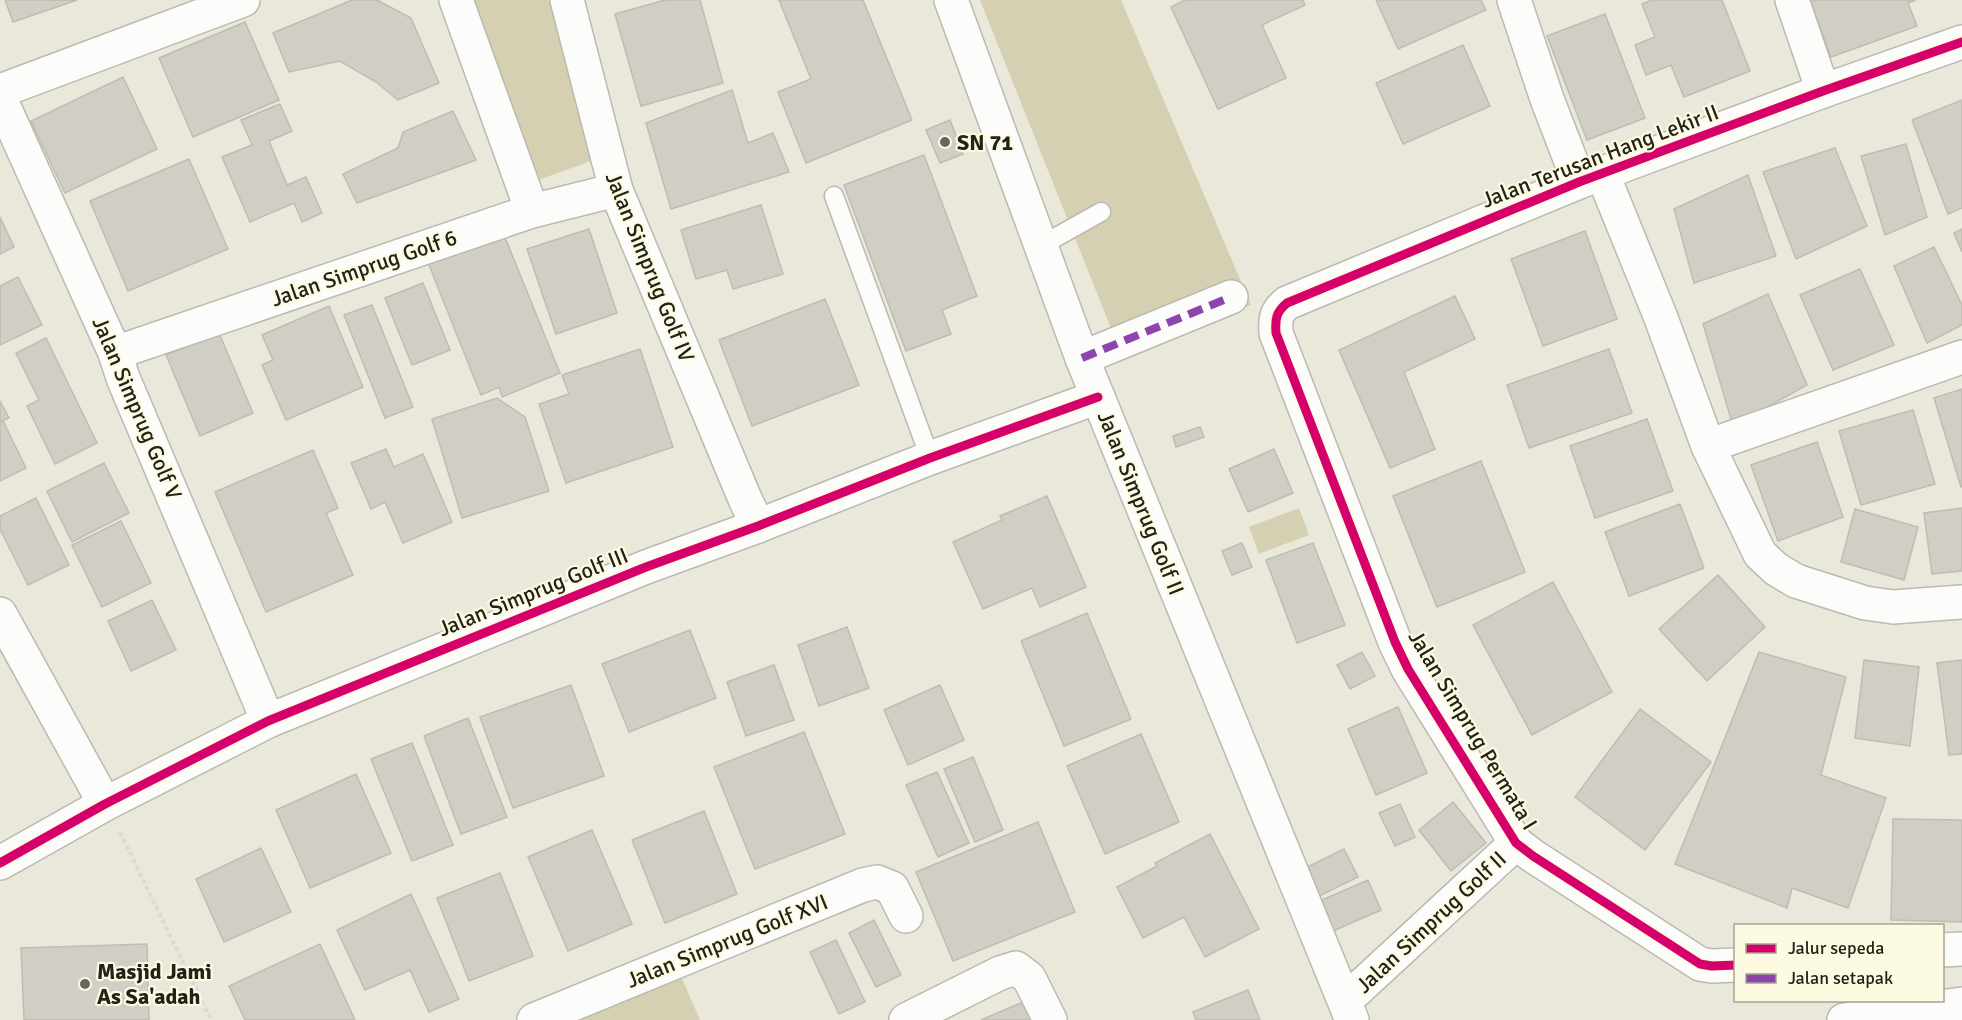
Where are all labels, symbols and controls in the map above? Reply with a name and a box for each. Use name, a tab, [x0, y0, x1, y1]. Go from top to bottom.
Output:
street label: Jalan Terusan Hang Lekir II	[1478, 98, 1722, 214]
place label: SN 71	[957, 129, 1013, 156]
marker: SN 71	[938, 135, 952, 149]
street label: Jalan Simprug Golf IV	[600, 168, 701, 366]
street label: Jalan Simprug Golf 6	[267, 224, 461, 312]
street label: Jalan Simprug Golf V	[86, 313, 188, 504]
street label: Jalan Simprug Golf II	[1092, 407, 1190, 599]
street label: Jalan Simprug Golf III	[434, 542, 632, 642]
street label: Jalan Simprug Permata I	[1403, 625, 1543, 835]
street label: Jalan Simprug Golf II	[1350, 845, 1512, 999]
street label: Jalan Simprug Golf XVI	[622, 888, 832, 994]
legend	[1734, 924, 1944, 1002]
text: Jalur sepeda	[1788, 937, 1884, 959]
place label: Masjid Jami As Sa'adah	[97, 958, 212, 1010]
text: Jalan setapak	[1788, 967, 1893, 989]
marker: Masjid Jami As Sa'adah	[78, 977, 92, 991]

